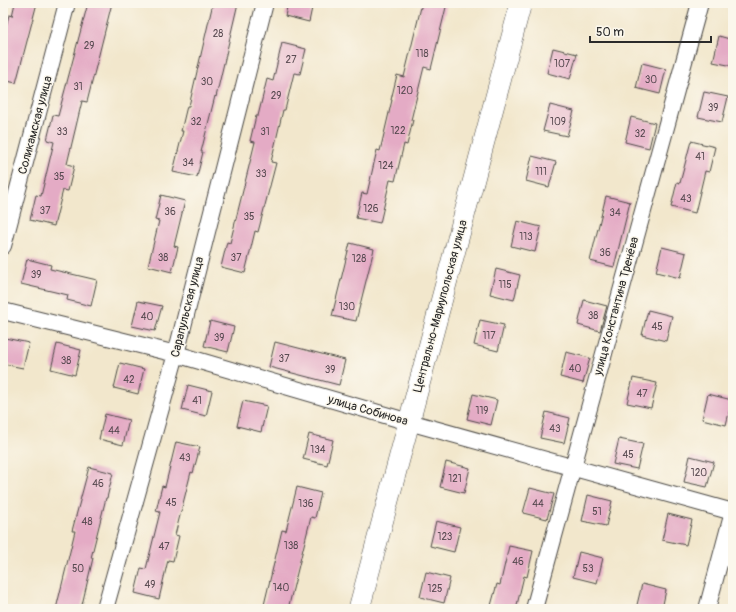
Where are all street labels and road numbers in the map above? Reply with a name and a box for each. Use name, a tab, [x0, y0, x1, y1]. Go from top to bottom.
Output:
street label: Соликамская улица	[15, 74, 56, 176]
street label: Центрально-Мариупольская улица	[410, 218, 471, 394]
street label: улица Константина Тренёва	[590, 235, 642, 378]
street label: Сарапульская улица	[168, 255, 207, 359]
street label: улица Собинова	[325, 392, 410, 429]

